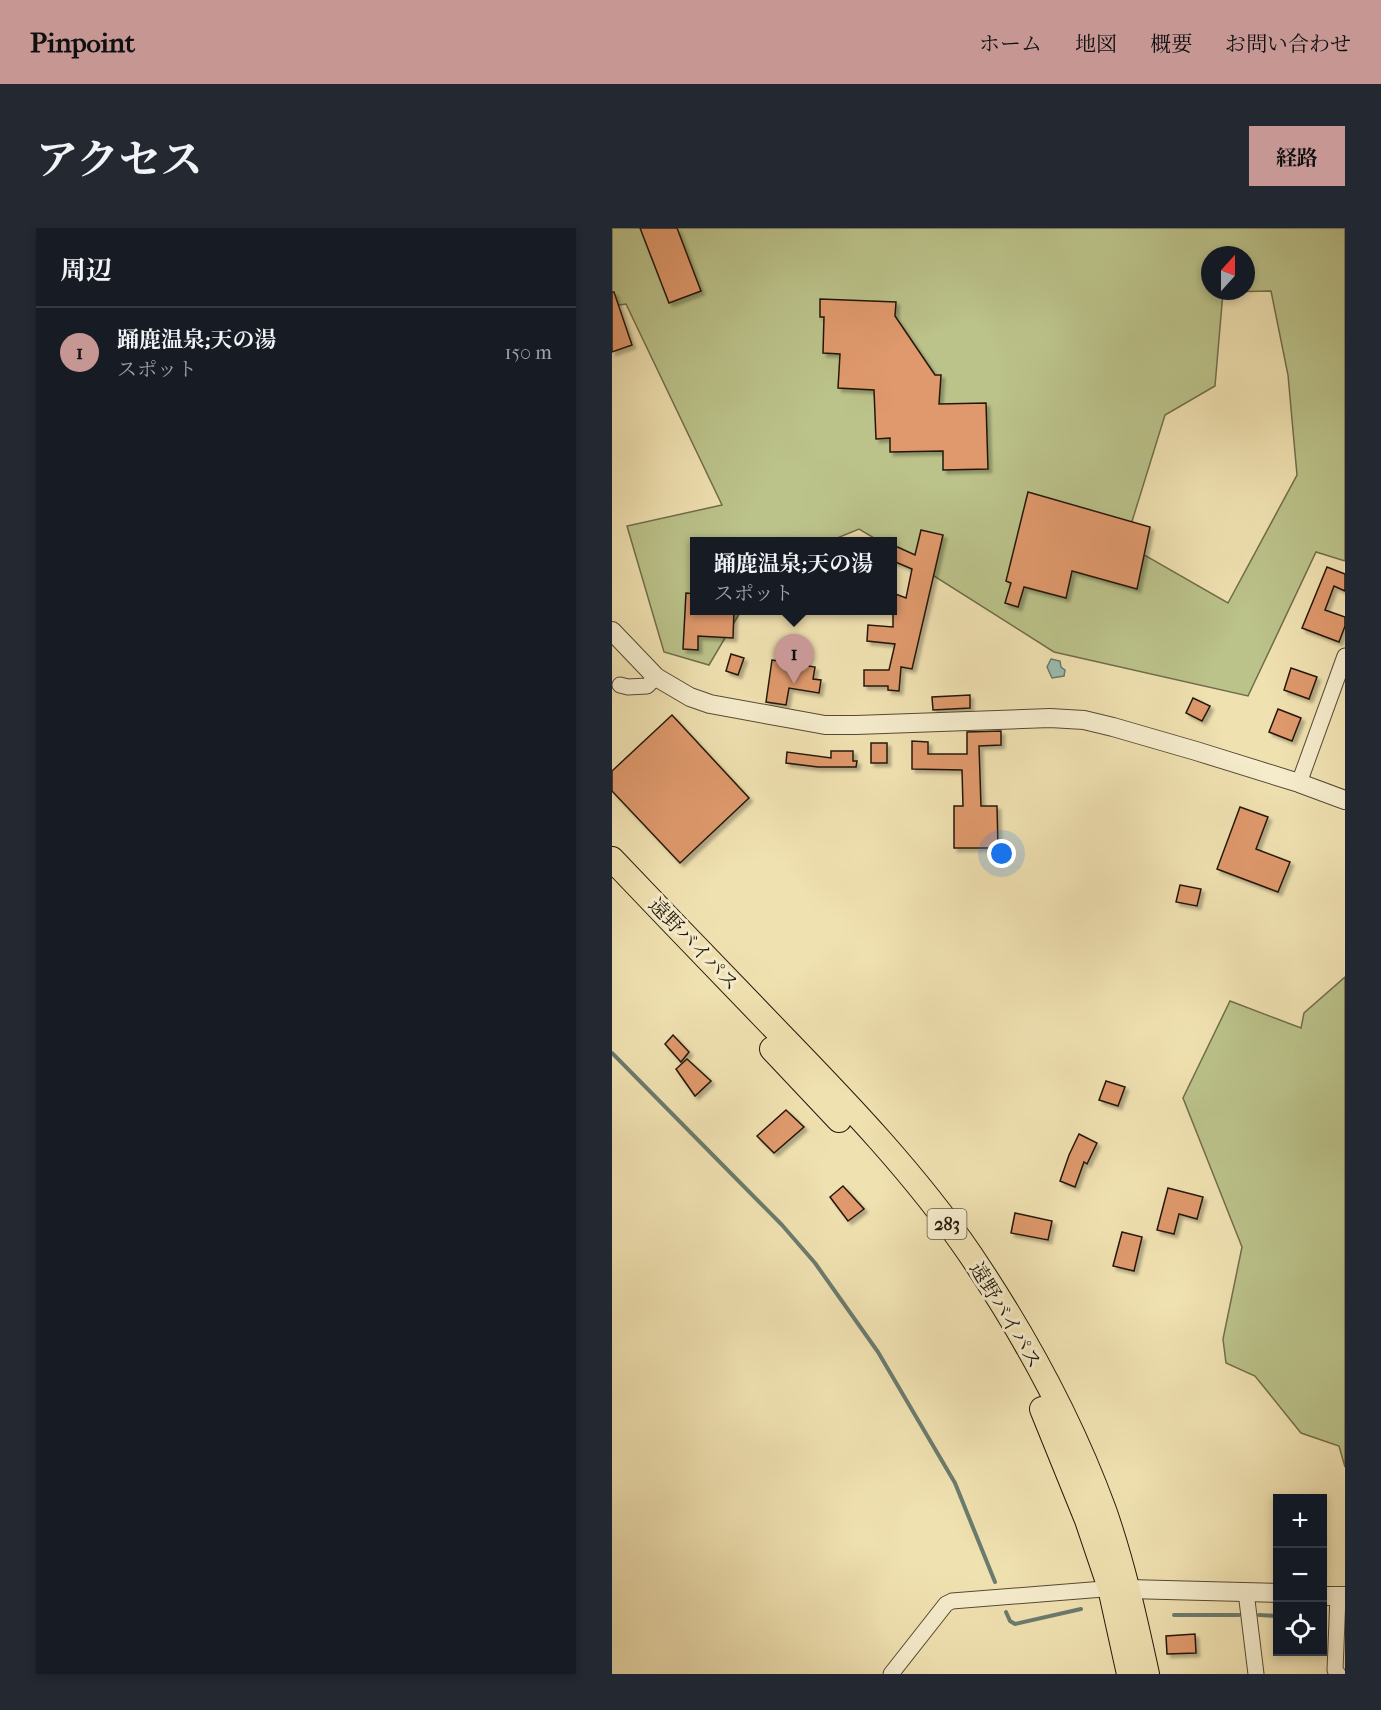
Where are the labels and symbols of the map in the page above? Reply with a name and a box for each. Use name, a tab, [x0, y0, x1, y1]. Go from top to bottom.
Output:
north arrow	[1201, 246, 1255, 300]
pin: 1	[774, 634, 813, 684]
your location	[987, 839, 1016, 868]
street label: 遠野バイパス	[644, 893, 743, 995]
road number: 283	[928, 1209, 966, 1239]
street label: 遠野バイパス	[965, 1258, 1046, 1372]

